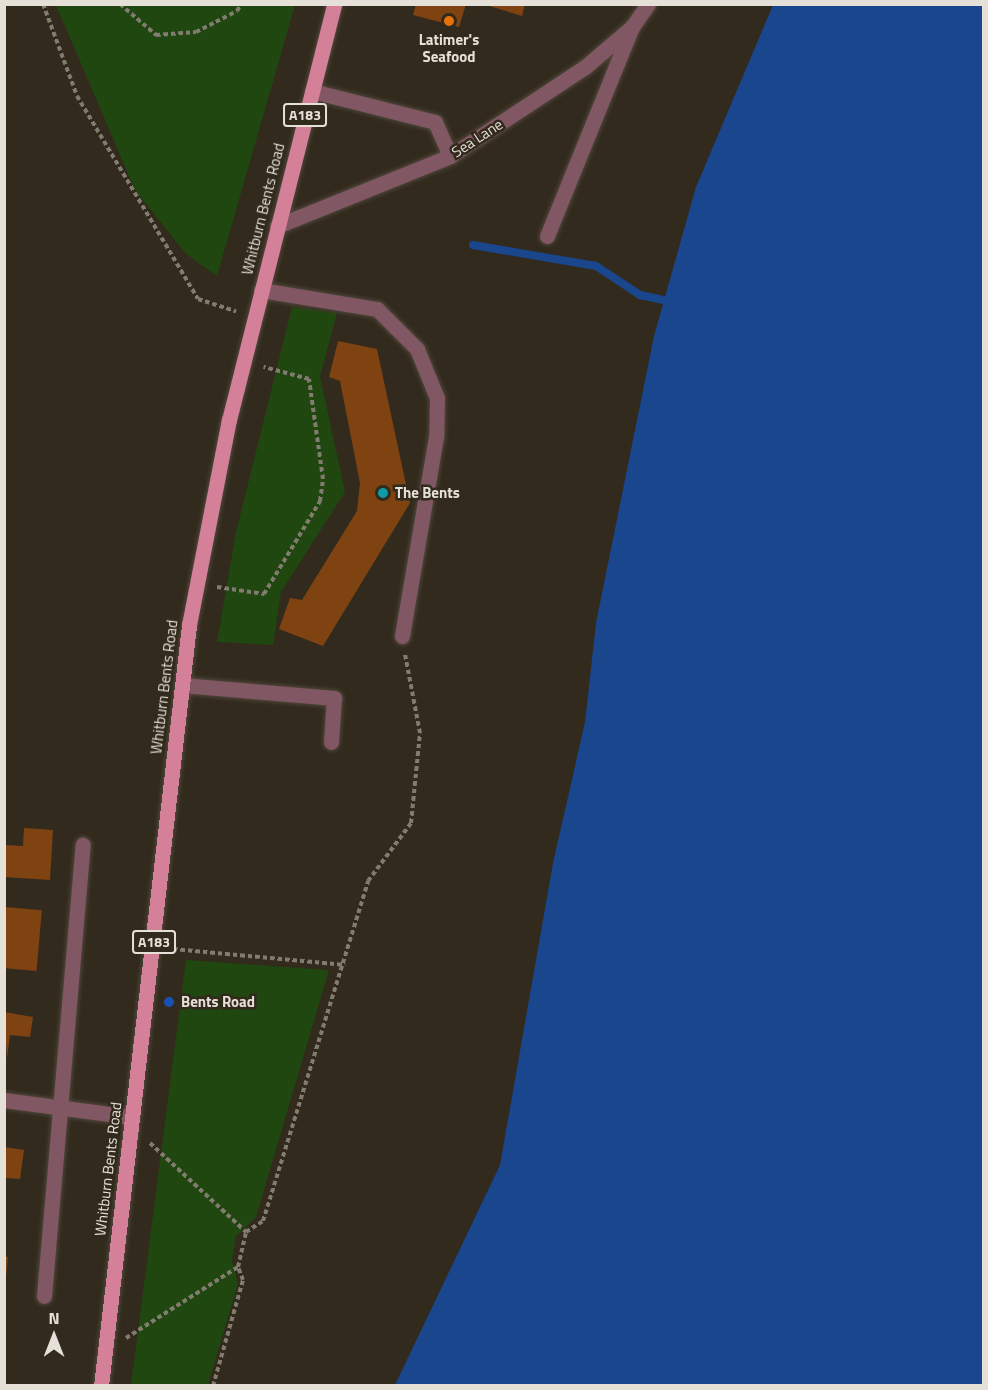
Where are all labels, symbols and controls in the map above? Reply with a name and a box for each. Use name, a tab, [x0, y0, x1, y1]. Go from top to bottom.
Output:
marker: Latimer's Seafood	[442, 14, 456, 28]
place label: Latimer's Seafood	[419, 30, 479, 65]
road number: A183	[282, 104, 328, 126]
street label: Sea Lane	[448, 115, 506, 161]
street label: Whitburn Bents Road	[238, 141, 288, 277]
place label: The Bents	[395, 484, 460, 502]
marker: The Bents	[376, 486, 390, 500]
street label: Whitburn Bents Road	[147, 619, 181, 755]
road number: A183	[132, 931, 176, 953]
place label: Bents Road	[181, 993, 255, 1011]
marker: Bents Road	[162, 995, 176, 1009]
street label: Whitburn Bents Road	[91, 1101, 125, 1237]
north arrow	[24, 1306, 84, 1366]
text: N	[48, 1306, 60, 1330]

